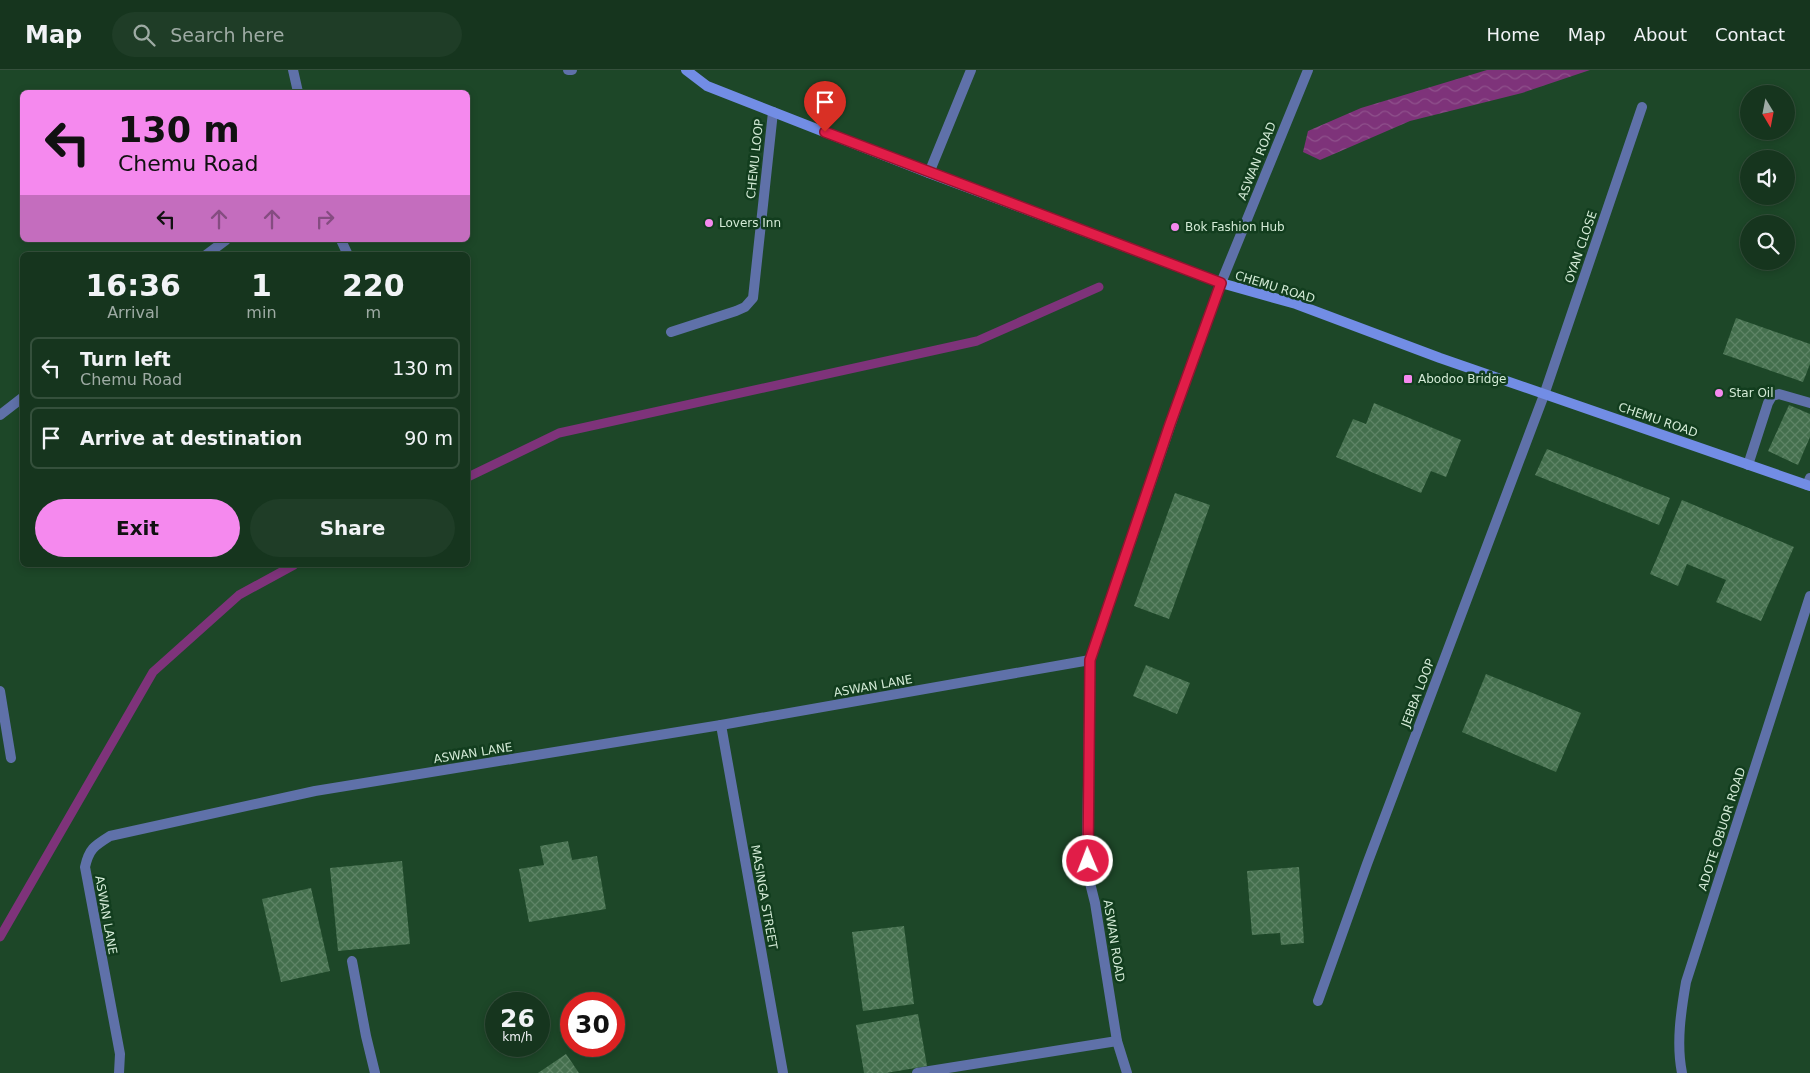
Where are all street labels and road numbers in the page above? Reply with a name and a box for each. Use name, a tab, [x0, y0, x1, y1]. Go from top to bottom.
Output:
street label: CHEMU LOOP	[744, 118, 766, 200]
street label: ASWAN ROAD	[1235, 120, 1279, 202]
street label: OYAN CLOSE	[1562, 209, 1600, 285]
street label: CHEMU ROAD	[1233, 268, 1317, 306]
street label: CHEMU ROAD	[1616, 400, 1700, 440]
street label: JEBBA LOOP	[1398, 657, 1437, 730]
street label: ASWAN LANE	[833, 672, 913, 700]
street label: ASWAN LANE	[433, 740, 513, 766]
street label: ADOTE OBUOR ROAD	[1695, 766, 1749, 892]
street label: MASINGA STREET	[748, 844, 780, 951]
street label: ASWAN LANE	[92, 875, 120, 955]
street label: ASWAN ROAD	[1101, 899, 1127, 983]

